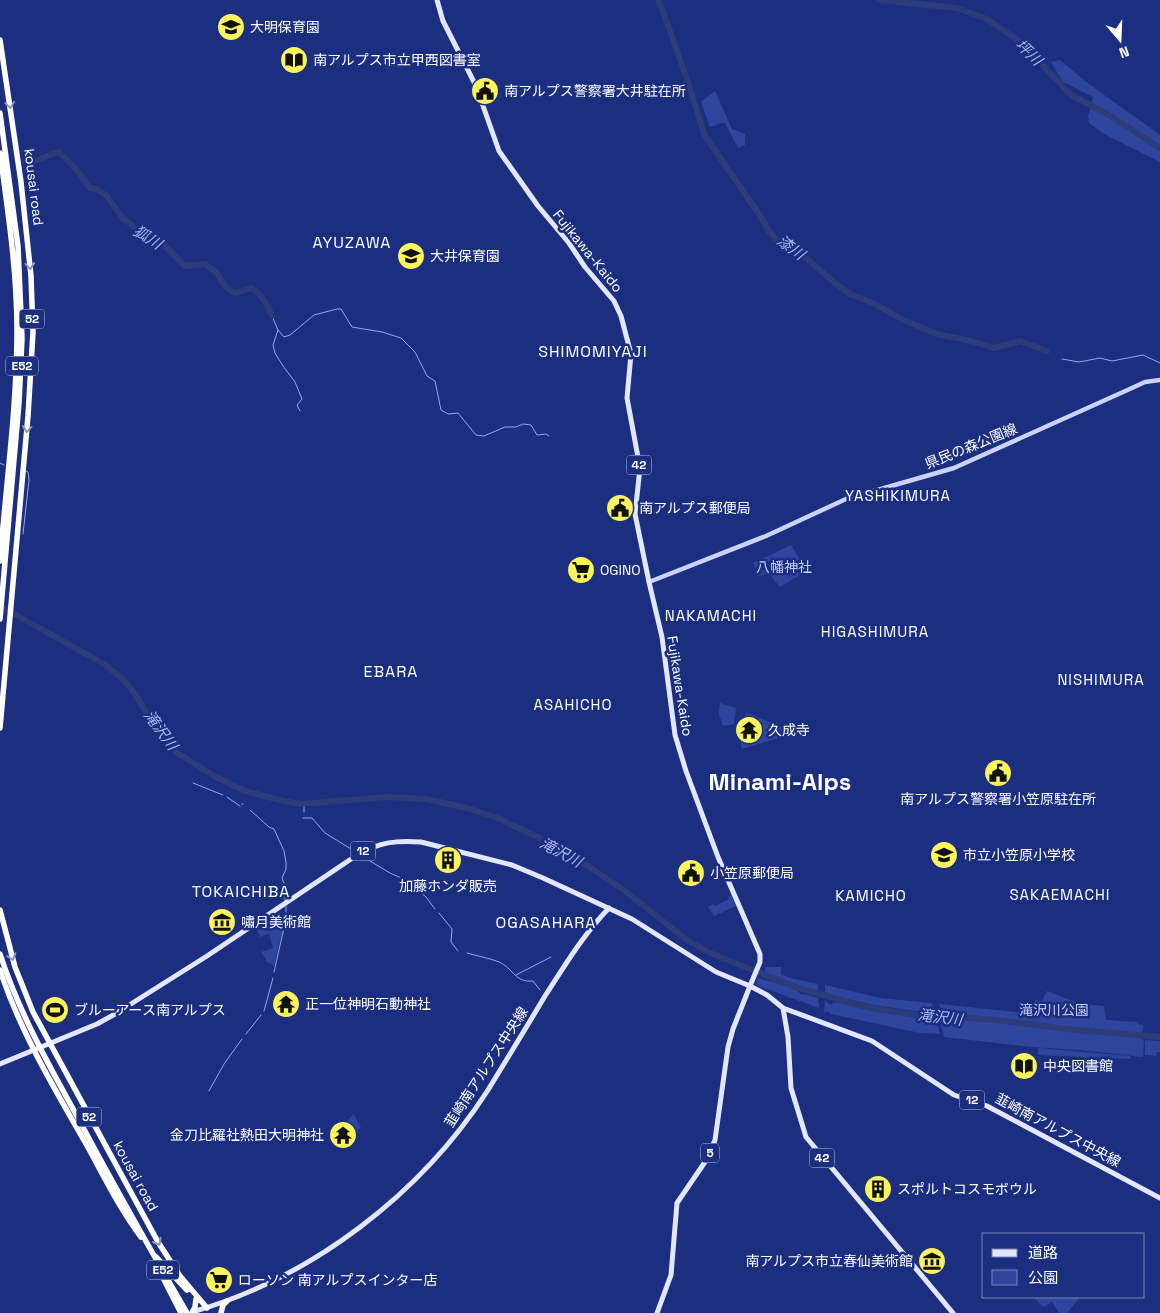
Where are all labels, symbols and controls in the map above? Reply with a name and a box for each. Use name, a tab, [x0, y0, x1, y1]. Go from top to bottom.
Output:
school or university icon: 大明保育園	[216, 12, 246, 42]
north arrow	[1095, 15, 1145, 65]
place label: 大明保育園	[250, 18, 320, 36]
water label: 坪川	[1012, 35, 1048, 71]
text: N	[1117, 42, 1132, 62]
library icon: 南アルプス市立甲西図書室	[279, 45, 309, 75]
place label: 南アルプス市立甲西図書室	[313, 51, 481, 69]
public building icon: 南アルプス警察署大井駐在所	[470, 76, 500, 106]
place label: 南アルプス警察署大井駐在所	[504, 82, 686, 100]
one-way arrow	[5, 101, 15, 110]
street label: kousai road	[20, 148, 48, 226]
street label: Fujikawa-Kaido	[549, 206, 627, 296]
water label: 狐川	[130, 221, 167, 254]
water label: 漆川	[773, 230, 810, 265]
district label: AYUZAWA	[313, 232, 391, 253]
school or university icon: 大井保育園	[396, 241, 426, 271]
place label: 大井保育園	[430, 247, 500, 265]
one-way arrow	[24, 263, 35, 271]
road number: 52	[20, 310, 44, 328]
district label: SHIMOMIYAJI	[538, 341, 648, 362]
road number: E52	[6, 356, 38, 376]
street label: 県民の森公園線	[922, 419, 1020, 473]
one-way arrow	[22, 425, 33, 433]
road number: 42	[626, 456, 652, 474]
district label: YASHIKIMURA	[845, 486, 951, 505]
public building icon: 南アルプス郵便局	[605, 493, 635, 523]
place label: 南アルプス郵便局	[639, 499, 751, 517]
supermarket icon: OGINO	[566, 555, 596, 585]
park label: 八幡神社	[756, 558, 812, 576]
place label: OGINO	[600, 561, 641, 579]
district label: NAKAMACHI	[665, 606, 757, 625]
district label: HIGASHIMURA	[821, 622, 929, 641]
street label: Fujikawa-Kaido	[663, 635, 697, 737]
district label: EBARA	[364, 661, 418, 682]
district label: NISHIMURA	[1057, 670, 1145, 689]
district label: ASAHICHO	[533, 695, 613, 714]
water label: 滝沢川	[140, 706, 183, 755]
temple icon: 久成寺	[734, 715, 764, 745]
place label: 久成寺	[768, 721, 810, 739]
public building icon: 南アルプス警察署小笠原駐在所	[983, 758, 1013, 788]
district label: Minami-Alps	[709, 766, 851, 797]
place label: 南アルプス警察署小笠原駐在所	[900, 790, 1096, 808]
water label: 滝沢川	[537, 833, 587, 872]
school or university icon: 市立小笠原小学校	[929, 840, 959, 870]
road number: 12	[350, 841, 376, 860]
building icon: 加藤ホンダ販売	[433, 845, 463, 875]
place label: 市立小笠原小学校	[963, 846, 1075, 864]
public building icon: 小笠原郵便局	[676, 858, 706, 888]
place label: 小笠原郵便局	[710, 864, 794, 882]
place label: 加藤ホンダ販売	[399, 877, 497, 895]
district label: TOKAICHIBA	[192, 881, 290, 902]
district label: SAKAEMACHI	[1009, 885, 1111, 904]
district label: KAMICHO	[835, 886, 907, 905]
museum icon: 嘯月美術館	[207, 907, 237, 937]
district label: OGASAHARA	[496, 912, 596, 933]
place label: 嘯月美術館	[241, 913, 311, 931]
one-way arrow	[6, 953, 16, 961]
temple icon: 正一位神明石動神社	[271, 989, 301, 1019]
sports icon: ブルーアース南アルプス	[40, 995, 70, 1025]
place label: 正一位神明石動神社	[305, 995, 431, 1013]
place label: ブルーアース南アルプス	[74, 1001, 226, 1019]
park label: 滝沢川公園	[1019, 1001, 1089, 1019]
street label: 韮崎南アルプス中央線	[440, 1003, 532, 1131]
water label: 滝沢川	[917, 1005, 965, 1029]
library icon: 中央図書館	[1009, 1051, 1039, 1081]
place label: 中央図書館	[1043, 1057, 1113, 1075]
street label: 韮崎南アルプス中央線	[992, 1089, 1124, 1171]
road number: 12	[960, 1090, 984, 1110]
road number: 52	[76, 1108, 102, 1126]
temple icon: 金刀比羅社熱田大明神社	[328, 1120, 358, 1150]
place label: 金刀比羅社熱田大明神社	[170, 1126, 324, 1144]
street label: kousai road	[109, 1138, 163, 1214]
road number: 5	[701, 1144, 719, 1162]
road number: 42	[810, 1148, 834, 1168]
building icon: スポルトコスモボウル	[863, 1174, 893, 1204]
place label: スポルトコスモボウル	[897, 1180, 1037, 1198]
legend	[982, 1233, 1145, 1298]
one-way arrow	[151, 1236, 161, 1245]
text: 道路	[1028, 1243, 1058, 1262]
museum icon: 南アルプス市立春仙美術館	[917, 1246, 947, 1276]
place label: 南アルプス市立春仙美術館	[745, 1252, 913, 1270]
road number: E52	[147, 1260, 179, 1280]
supermarket icon: ローソン 南アルプスインター店	[204, 1265, 234, 1295]
text: 公園	[1028, 1268, 1058, 1287]
place label: ローソン 南アルプスインター店	[238, 1271, 437, 1289]

